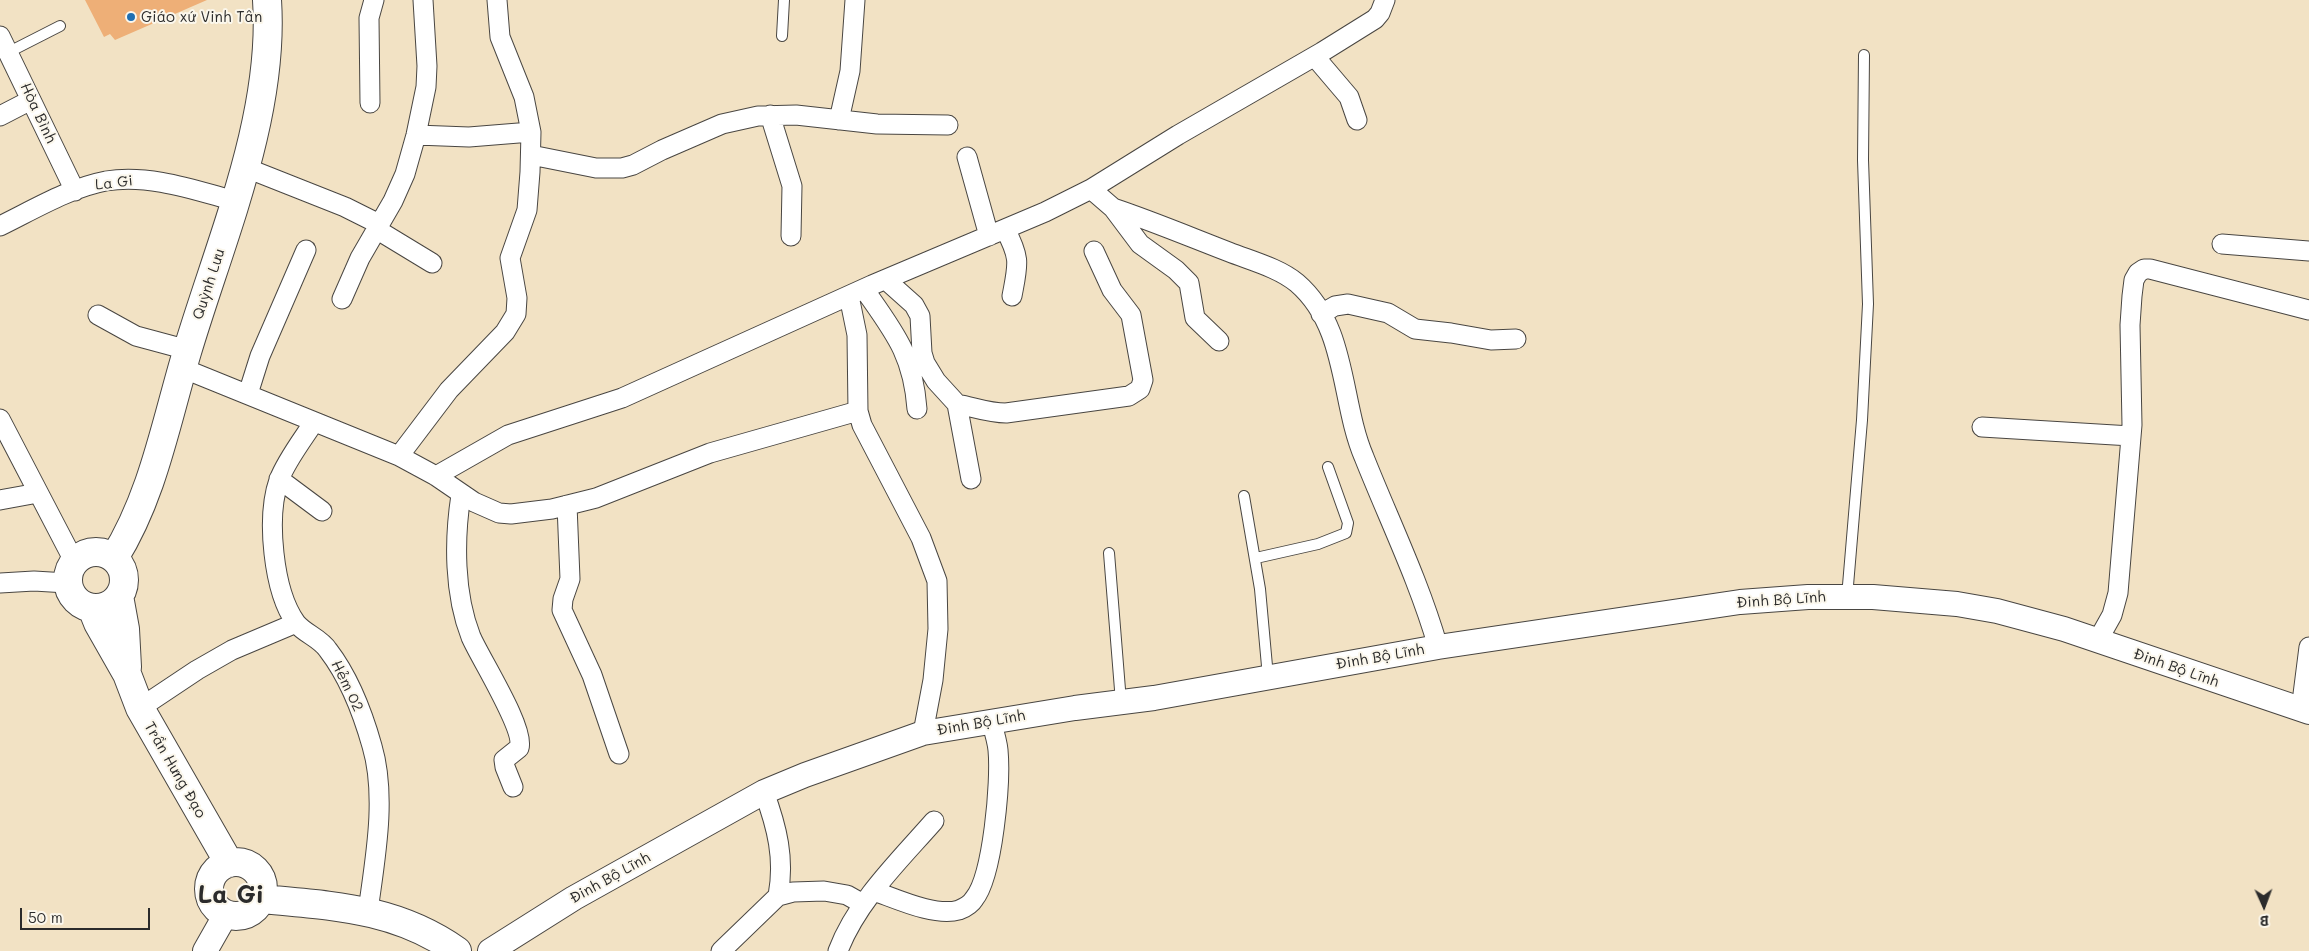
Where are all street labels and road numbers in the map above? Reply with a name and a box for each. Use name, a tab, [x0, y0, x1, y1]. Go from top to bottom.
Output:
street label: Hòa Bình	[16, 80, 60, 146]
street label: La Gi	[94, 172, 134, 194]
street label: Quỳnh Lưu	[189, 246, 229, 322]
street label: Đinh Bộ Lĩnh	[1736, 588, 1826, 612]
street label: Đinh Bộ Lĩnh	[1334, 640, 1426, 674]
street label: Đinh Bộ Lĩnh	[2131, 645, 2221, 691]
street label: Hẻm 02	[327, 658, 367, 714]
street label: Đinh Bộ Lĩnh	[935, 706, 1027, 740]
street label: Trần Hưng Đạo	[140, 719, 210, 821]
street label: Đinh Bộ Lĩnh	[567, 848, 653, 908]

